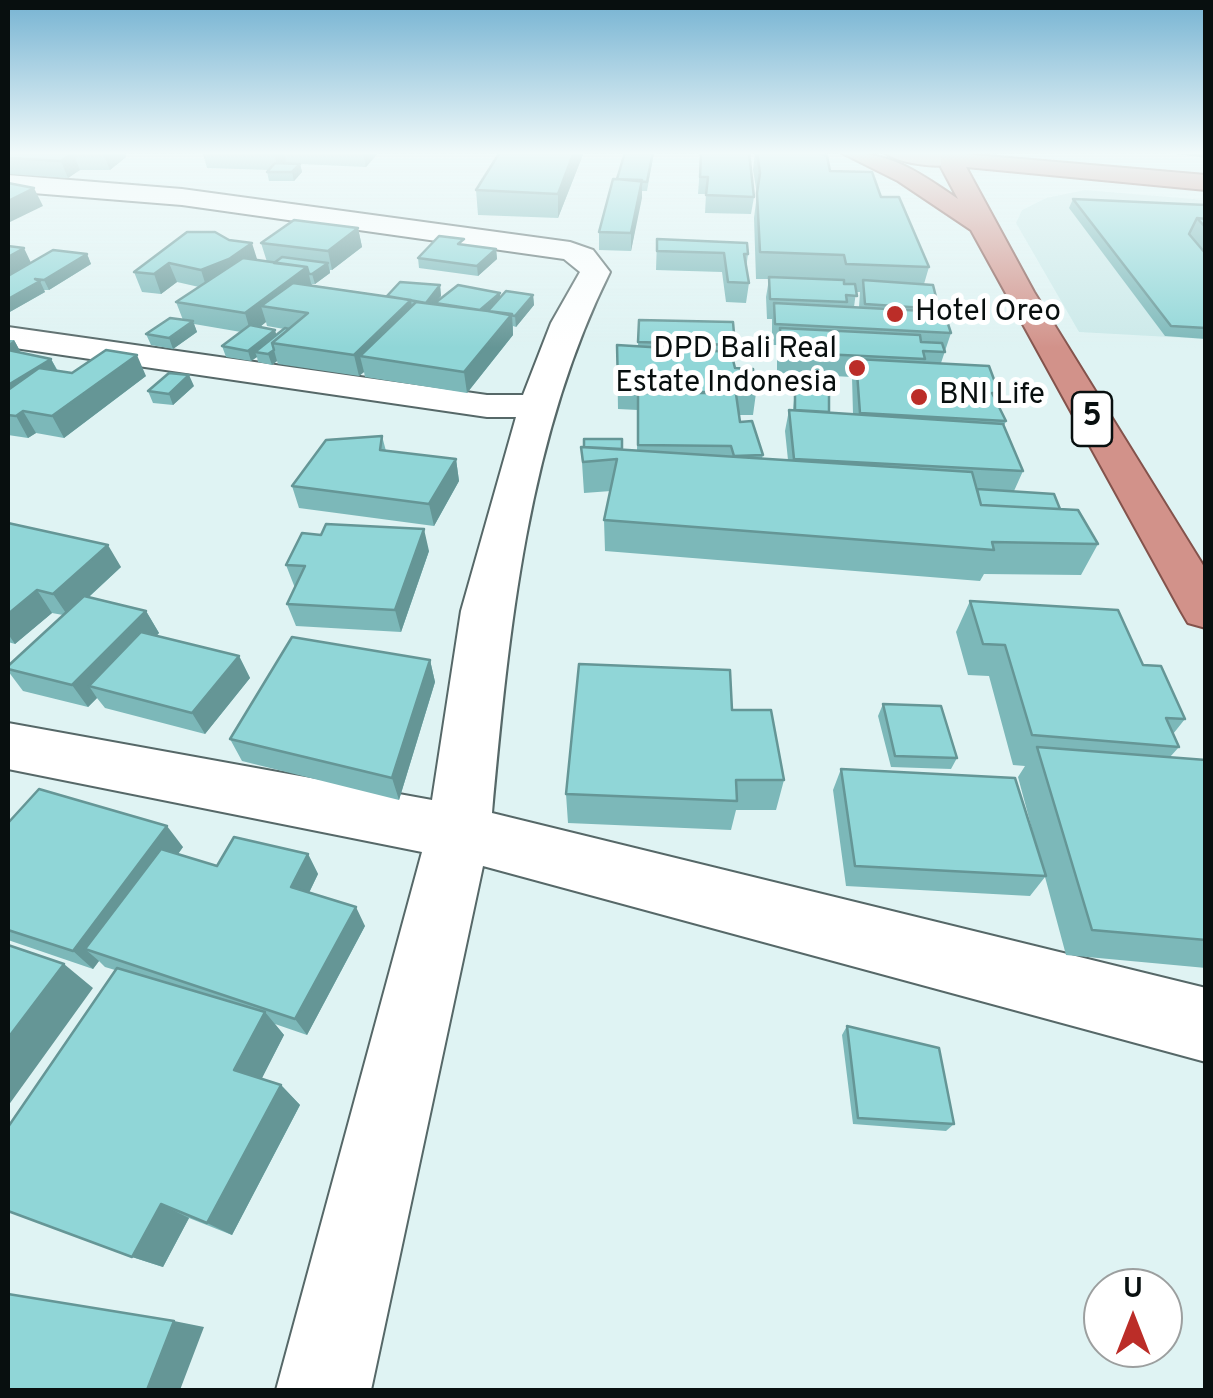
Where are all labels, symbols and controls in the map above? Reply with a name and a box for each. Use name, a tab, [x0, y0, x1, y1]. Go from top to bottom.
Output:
place label: Hotel Oreo	[915, 296, 1061, 332]
marker: Hotel Oreo	[884, 303, 906, 325]
place label: DPD Bali Real Estate Indonesia	[615, 333, 837, 404]
marker: DPD Bali Real Estate Indonesia	[846, 357, 868, 379]
place label: BNI Life	[939, 379, 1045, 415]
marker: BNI Life	[908, 386, 930, 408]
road number: 5	[1072, 392, 1112, 446]
north arrow	[1083, 1268, 1183, 1368]
text: U	[1123, 1272, 1143, 1308]

